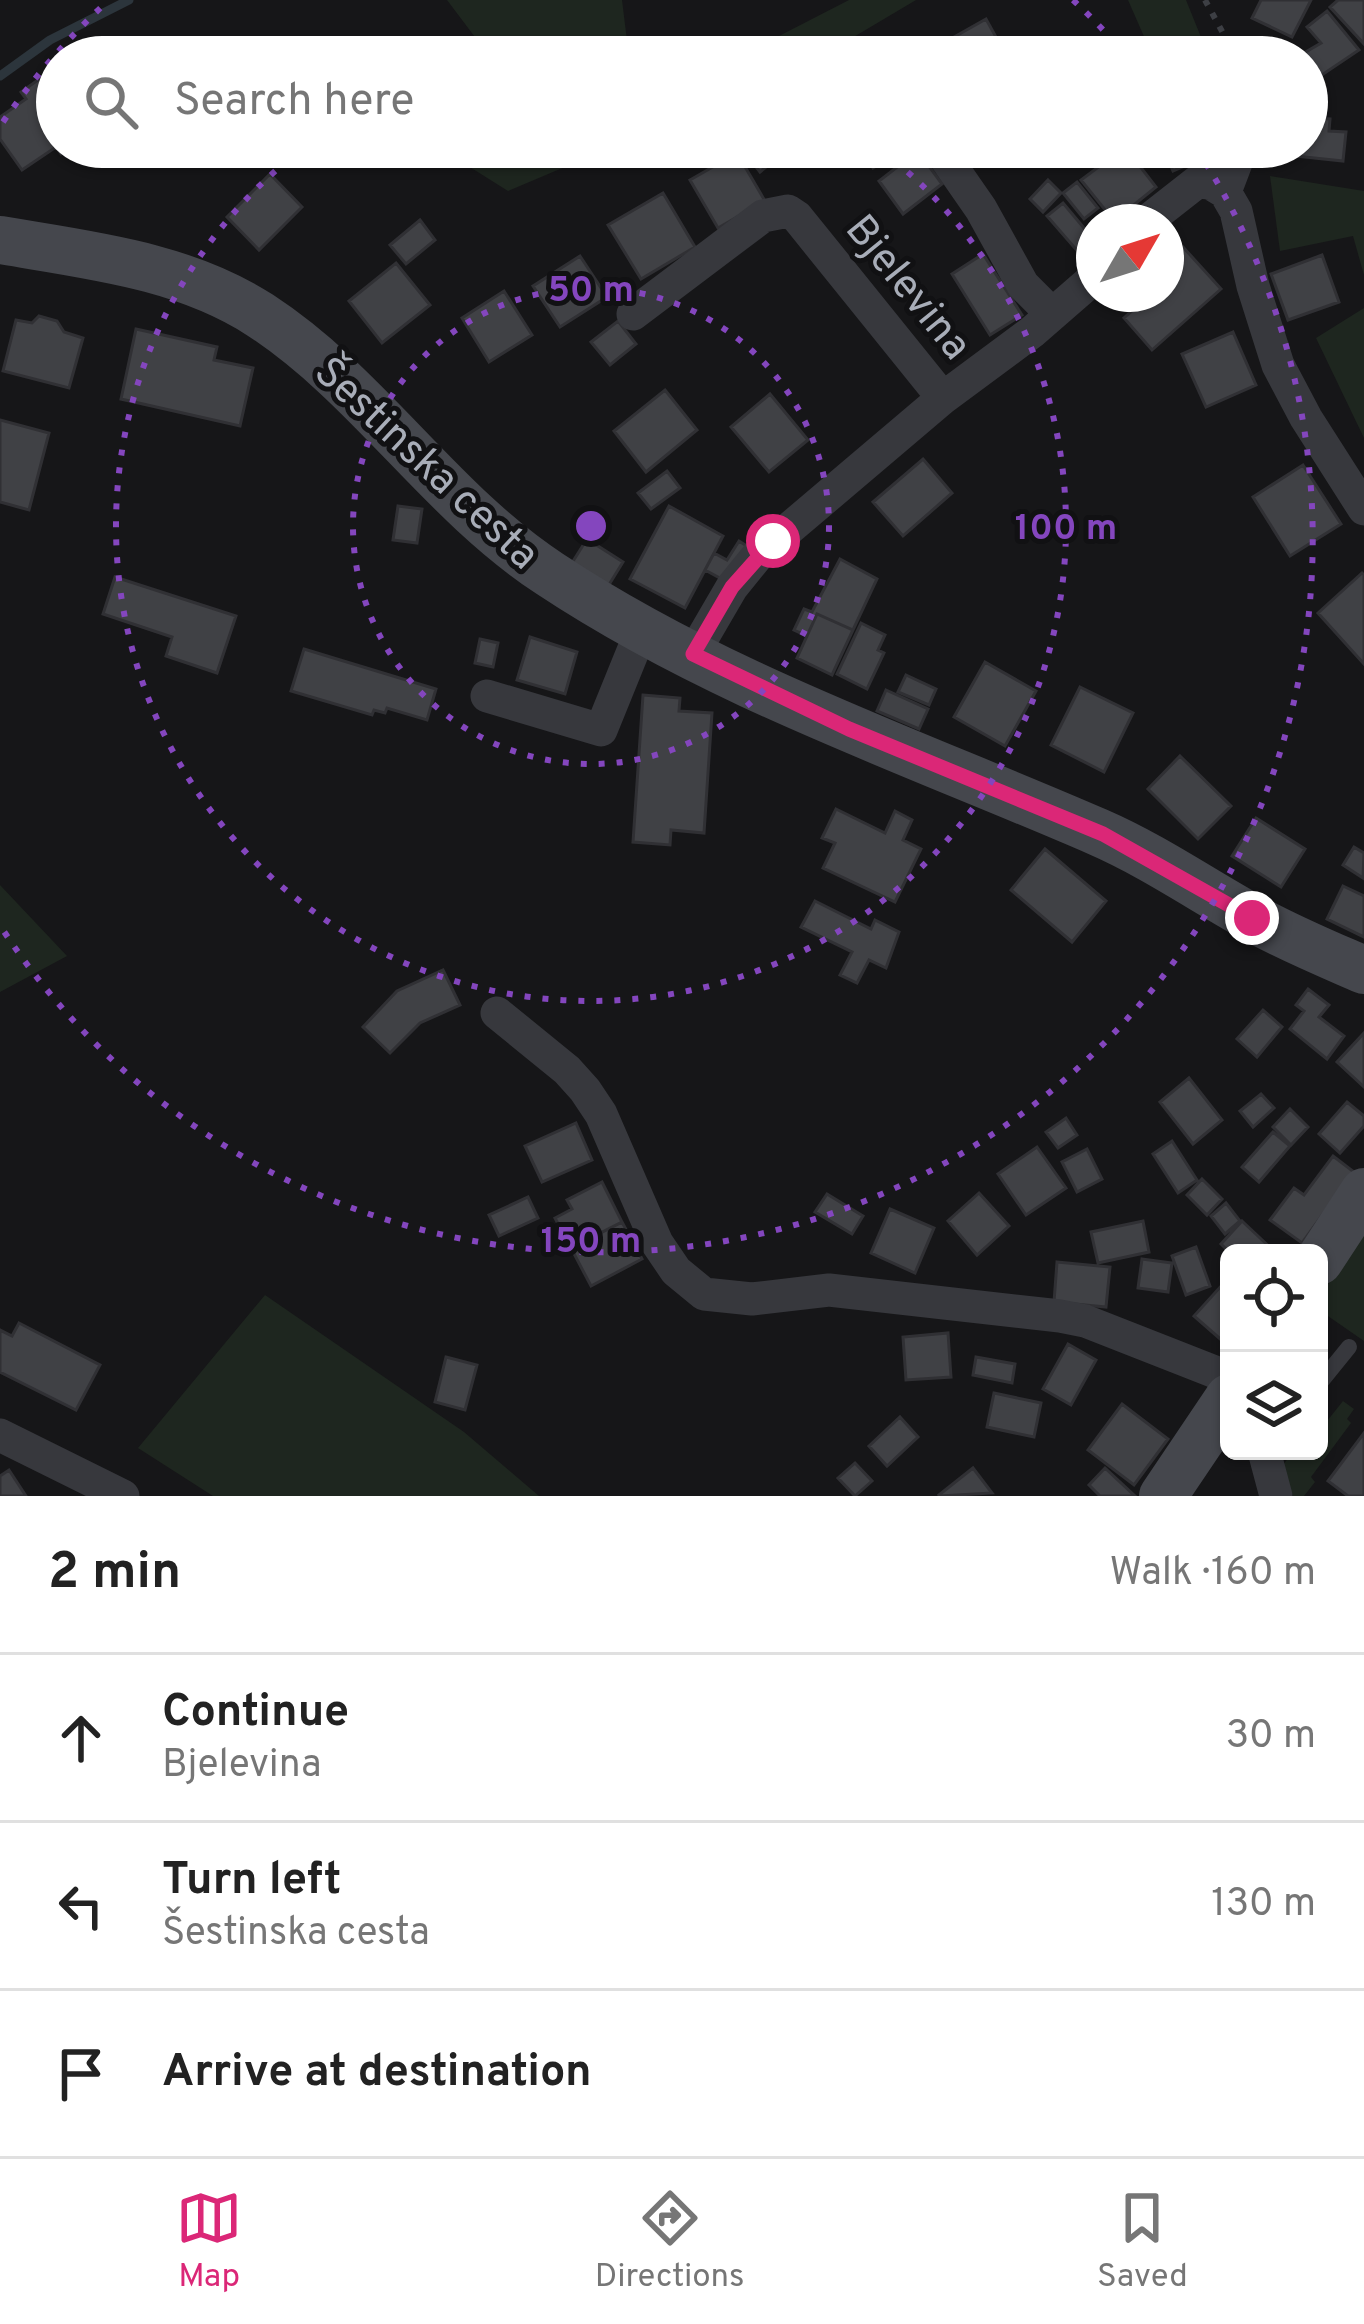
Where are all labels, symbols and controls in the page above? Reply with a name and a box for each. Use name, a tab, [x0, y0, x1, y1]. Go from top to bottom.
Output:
search box	[36, 36, 1328, 168]
icon: search	[78, 69, 144, 135]
text: Search here	[174, 74, 414, 131]
north arrow	[1076, 204, 1184, 312]
street label: Bjelevina	[832, 205, 981, 372]
text: 50 m	[548, 269, 634, 315]
street label: Šestinska cesta	[301, 346, 550, 583]
centre of rings	[570, 505, 612, 547]
text: 100 m	[1015, 507, 1117, 553]
route start	[746, 514, 800, 568]
route end	[1225, 891, 1279, 945]
text: 150 m	[541, 1220, 641, 1266]
map controls	[1220, 1244, 1328, 1460]
button: locate	[1220, 1244, 1328, 1352]
button: layers	[1220, 1352, 1328, 1460]
text: 2 min	[48, 1542, 181, 1607]
text: Walk · 160 m	[1109, 1550, 1316, 1599]
text: Continue	[162, 1685, 349, 1742]
icon: ahead	[48, 1705, 114, 1771]
text: 30 m	[1226, 1713, 1316, 1762]
text: Bjelevina	[162, 1742, 321, 1791]
text: Turn left	[162, 1853, 341, 1910]
icon: left	[48, 1873, 114, 1939]
text: 130 m	[1211, 1881, 1316, 1930]
text: Šestinska cesta	[162, 1910, 430, 1959]
icon: arrive	[48, 2041, 114, 2107]
text: Arrive at destination	[162, 2045, 592, 2102]
tab: Map	[176, 2185, 242, 2299]
tab: Directions	[595, 2185, 745, 2299]
tab: Saved	[1097, 2185, 1188, 2299]

